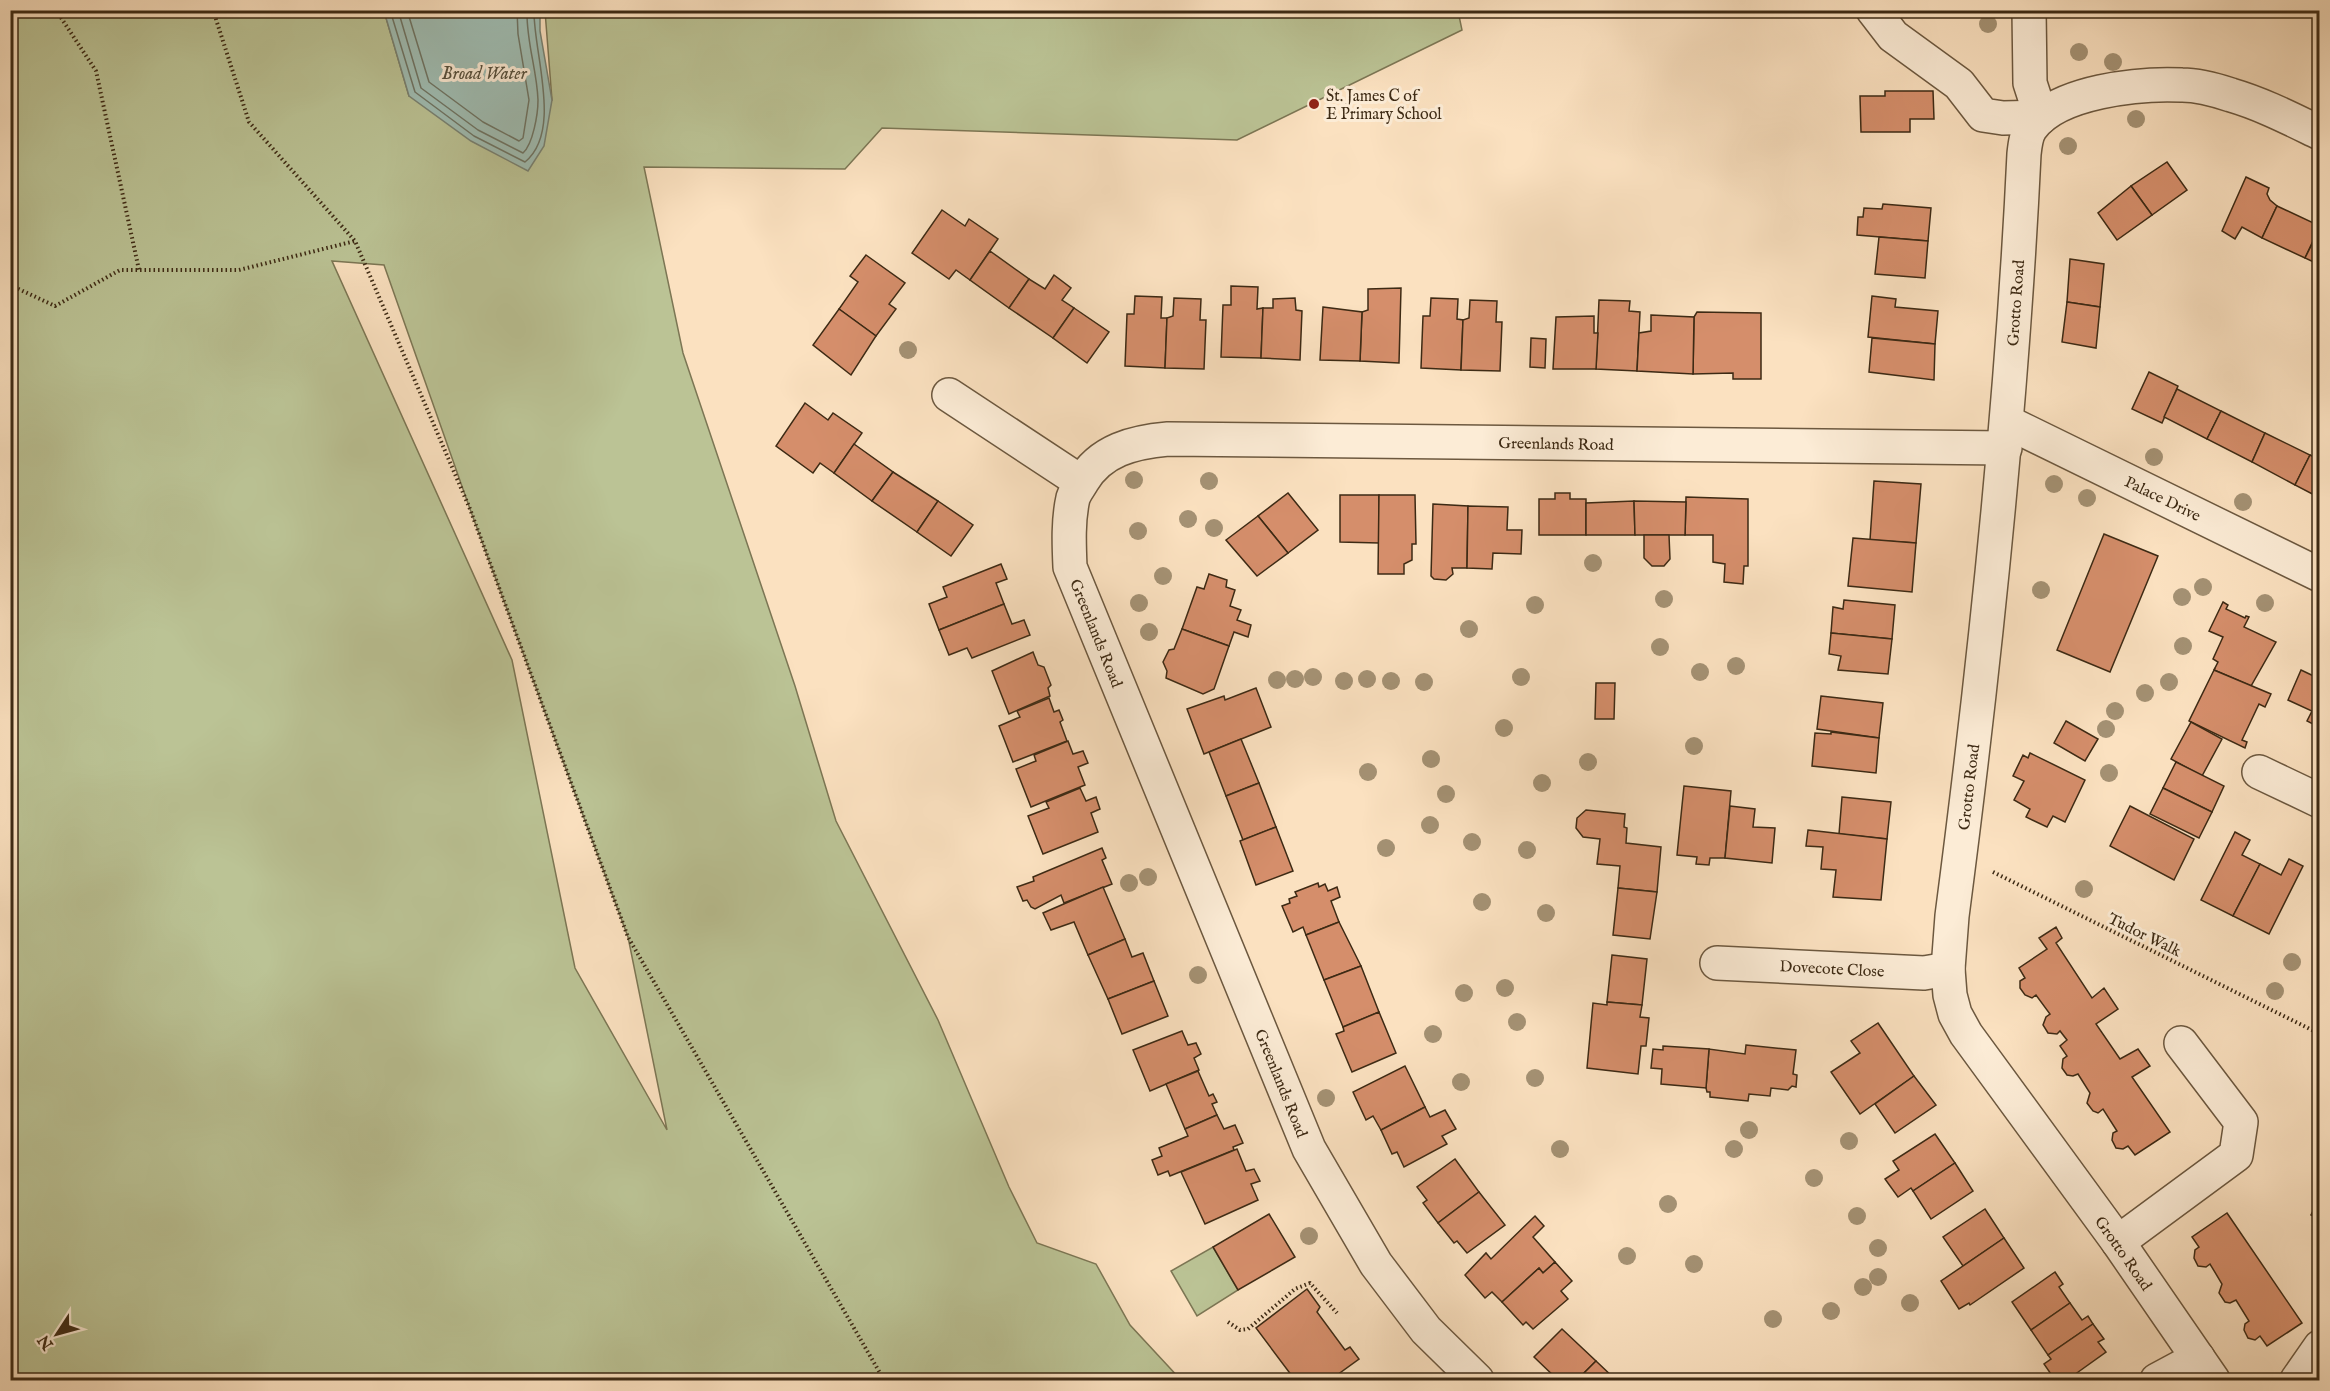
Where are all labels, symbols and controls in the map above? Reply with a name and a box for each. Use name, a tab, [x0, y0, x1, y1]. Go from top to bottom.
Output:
water label: Broad Water	[441, 63, 528, 86]
place label: St. James C of E Primary School	[1326, 87, 1442, 125]
marker: St. James C of E Primary School	[1307, 97, 1321, 111]
street label: Grotto Road	[2004, 259, 2030, 347]
street label: Greenlands Road	[1498, 434, 1614, 456]
street label: Palace Drive	[2121, 473, 2204, 527]
street label: Greenlands Road	[1064, 576, 1126, 691]
street label: Grotto Road	[1955, 743, 1985, 831]
street label: Tudor Walk	[2104, 909, 2184, 962]
street label: Dovecote Close	[1779, 957, 1885, 983]
street label: Greenlands Road	[1249, 1026, 1311, 1141]
street label: Grotto Road	[2089, 1213, 2156, 1296]
north arrow	[27, 1304, 87, 1364]
text: N	[34, 1330, 59, 1354]

